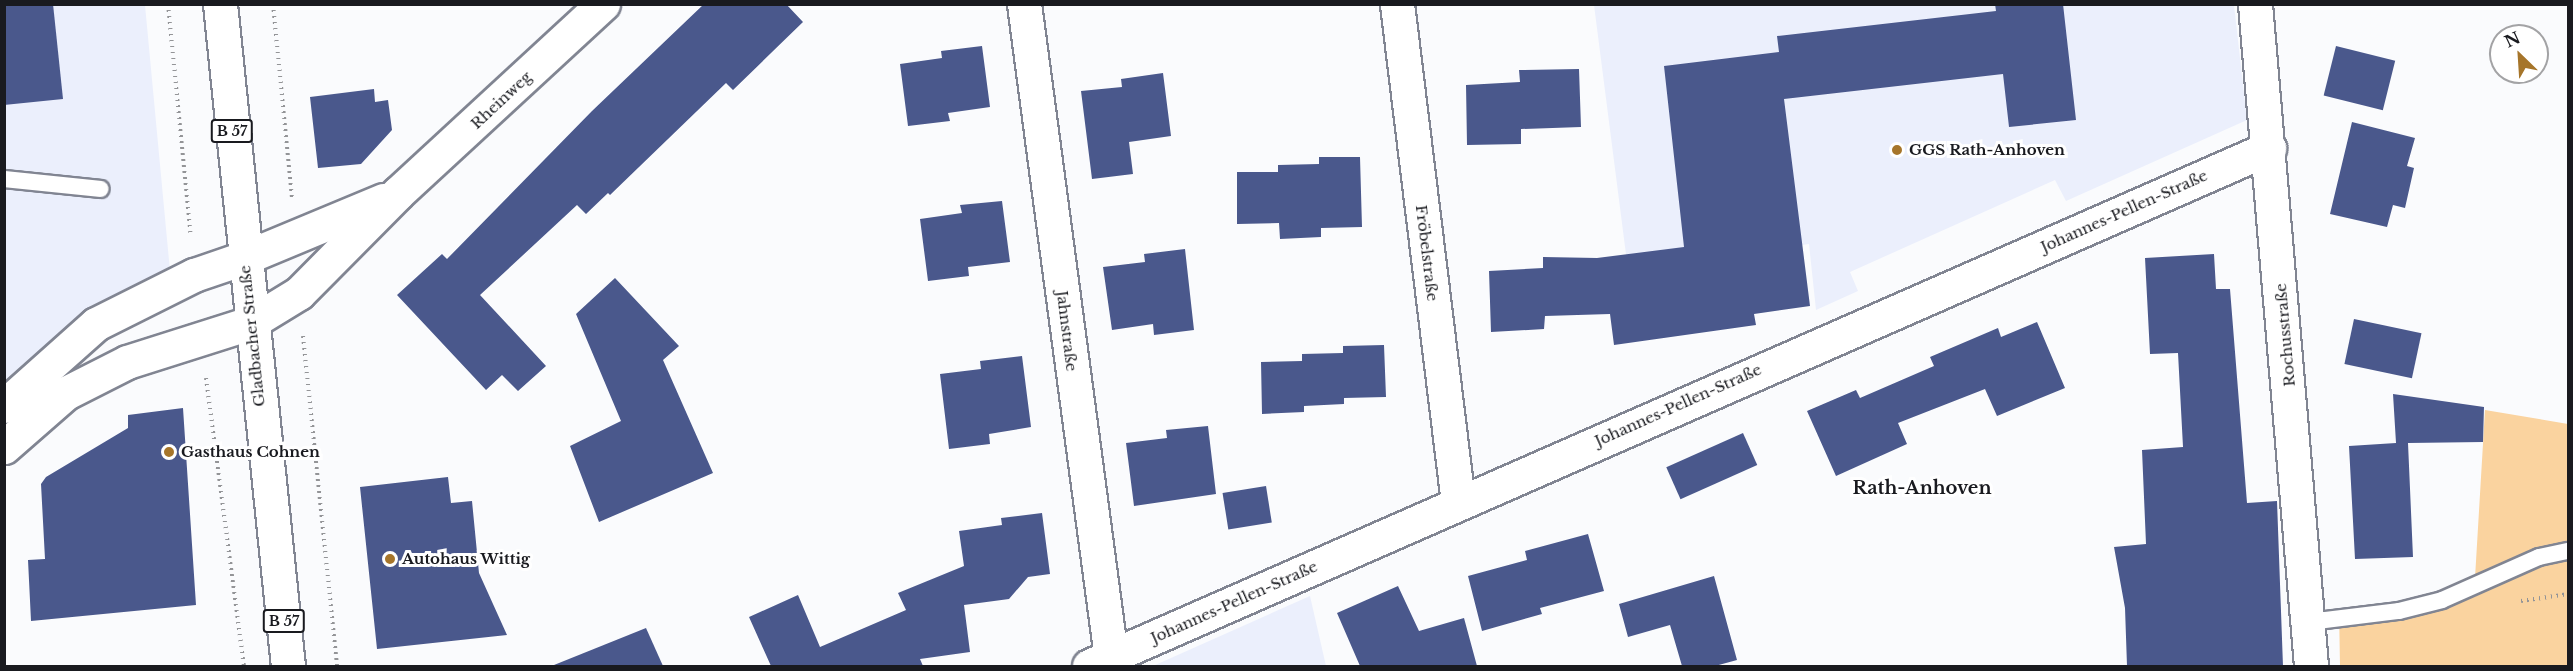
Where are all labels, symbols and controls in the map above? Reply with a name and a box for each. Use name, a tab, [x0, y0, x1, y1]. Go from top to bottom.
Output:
north arrow	[2489, 24, 2549, 84]
text: N	[2501, 27, 2523, 52]
street label: Rheinweg	[467, 68, 535, 132]
road number: B 57	[210, 120, 254, 142]
place label: GGS Rath-Anhoven	[1909, 141, 2065, 159]
marker: GGS Rath-Anhoven	[1890, 143, 1904, 157]
street label: Johannes-Pellen-Straße	[2038, 166, 2210, 256]
street label: Fröbelstraße	[1412, 204, 1442, 302]
street label: Gladbacher Straße	[236, 264, 268, 408]
street label: Rochusstraße	[2272, 283, 2298, 387]
street label: Jahnstraße	[1053, 290, 1081, 372]
street label: Johannes-Pellen-Straße	[1592, 360, 1764, 450]
place label: Gasthaus Cohnen	[181, 443, 320, 461]
marker: Gasthaus Cohnen	[162, 445, 176, 459]
district label: Rath-Anhoven	[1853, 477, 1991, 499]
place label: Autohaus Wittig	[402, 550, 531, 568]
marker: Autohaus Wittig	[383, 552, 397, 566]
street label: Johannes-Pellen-Straße	[1148, 557, 1320, 647]
road number: B 57	[262, 610, 306, 632]

